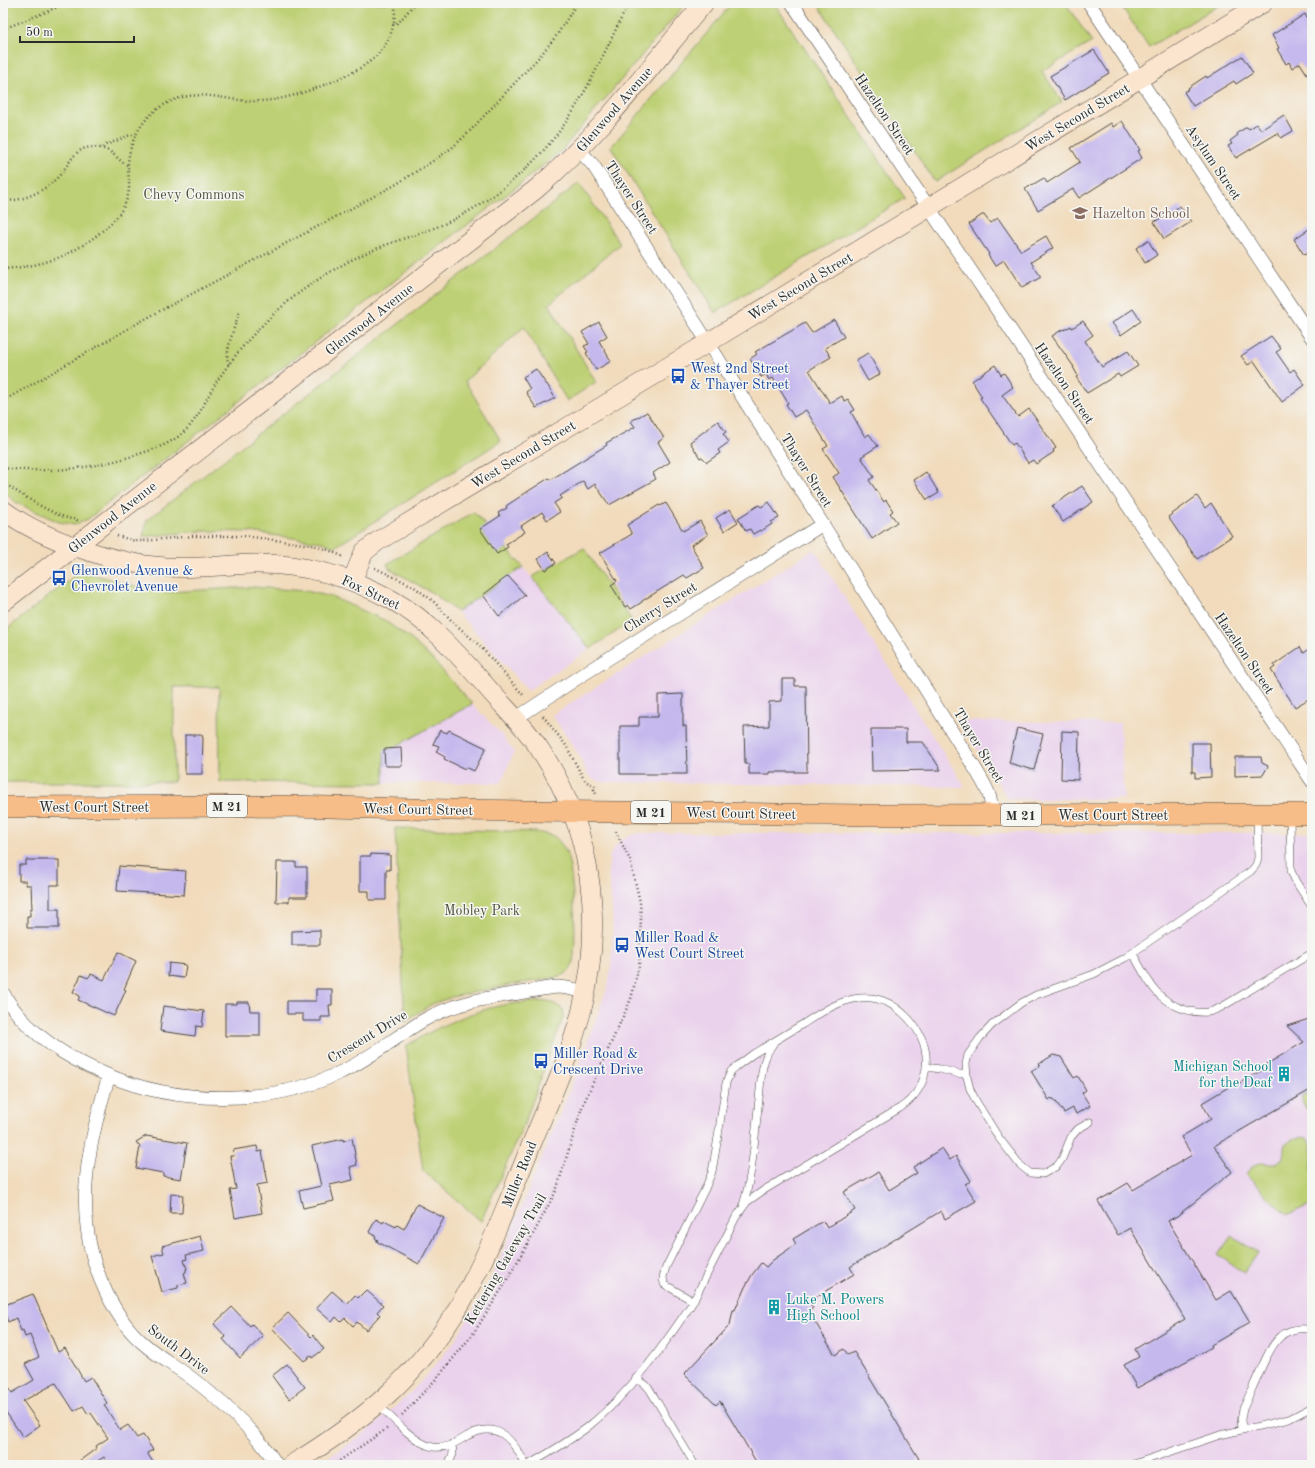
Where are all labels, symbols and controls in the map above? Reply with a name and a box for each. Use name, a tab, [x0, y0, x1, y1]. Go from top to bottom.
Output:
scale bar	[20, 18, 134, 44]
text: 50 m	[26, 26, 53, 39]
street label: Glenwood Avenue	[574, 64, 655, 155]
street label: Hazelton Street	[852, 71, 917, 158]
street label: West Second Street	[1023, 81, 1132, 155]
street label: Asylum Street	[1183, 122, 1244, 203]
street label: Thayer Street	[602, 158, 660, 237]
park label: Chevy Commons	[143, 188, 245, 202]
school or university icon: Hazelton School	[1071, 204, 1089, 222]
place label: Hazelton School	[1092, 207, 1190, 221]
street label: West Second Street	[746, 250, 855, 324]
street label: Glenwood Avenue	[323, 281, 416, 358]
street label: Hazelton Street	[1032, 340, 1097, 427]
place label: West 2nd Street & Thayer Street	[690, 362, 789, 392]
bus stop icon: West 2nd Street & Thayer Street	[669, 367, 687, 385]
street label: West Second Street	[469, 418, 578, 492]
street label: Thayer Street	[778, 431, 834, 510]
street label: Glenwood Avenue	[66, 479, 159, 556]
place label: Glenwood Avenue & Chevrolet Avenue	[71, 564, 194, 594]
bus stop icon: Glenwood Avenue & Chevrolet Avenue	[50, 569, 68, 587]
street label: Fox Street	[339, 573, 402, 613]
street label: Cherry Street	[621, 580, 700, 636]
street label: Hazelton Street	[1212, 610, 1277, 697]
street label: Thayer Street	[950, 706, 1006, 785]
road number: M 21	[207, 795, 247, 817]
street label: West Court Street	[39, 801, 149, 815]
road number: M 21	[631, 801, 671, 823]
street label: West Court Street	[363, 802, 473, 818]
road number: M 21	[1001, 804, 1041, 826]
street label: West Court Street	[686, 806, 796, 822]
street label: West Court Street	[1058, 809, 1168, 823]
park label: Mobley Park	[444, 904, 520, 918]
place label: Miller Road & West Court Street	[634, 931, 745, 961]
bus stop icon: Miller Road & West Court Street	[613, 936, 631, 954]
street label: Crescent Drive	[325, 1008, 410, 1066]
place label: Miller Road & Crescent Drive	[553, 1047, 643, 1077]
bus stop icon: Miller Road & Crescent Drive	[532, 1052, 550, 1070]
place label: Michigan School for the Deaf	[1173, 1060, 1273, 1090]
building icon: Michigan School for the Deaf	[1275, 1065, 1293, 1083]
street label: Miller Road	[500, 1139, 540, 1210]
street label: Kettering Gateway Trail	[463, 1191, 549, 1327]
place label: Luke M. Powers High School	[786, 1293, 884, 1323]
building icon: Luke M. Powers High School	[765, 1298, 783, 1316]
street label: South Drive	[145, 1322, 212, 1377]

